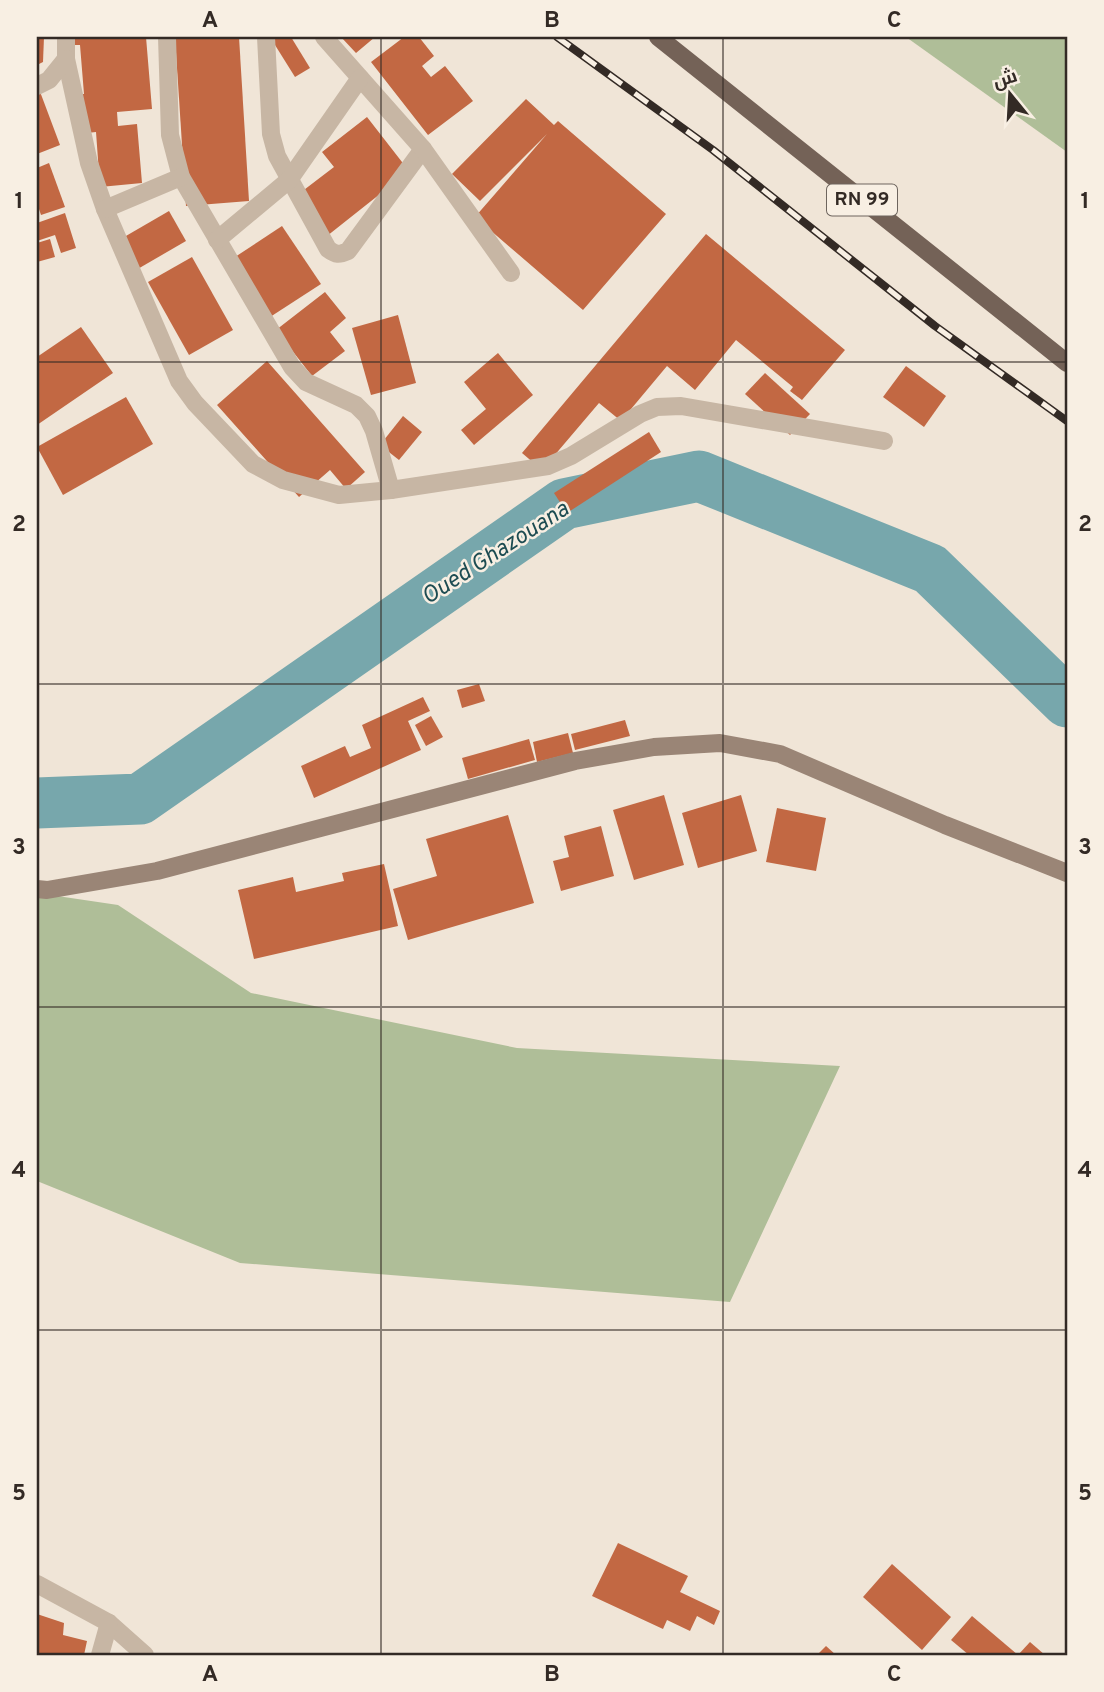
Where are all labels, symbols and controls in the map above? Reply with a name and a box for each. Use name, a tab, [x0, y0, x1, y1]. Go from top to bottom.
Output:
text: A	[202, 7, 218, 36]
text: B	[544, 7, 560, 36]
text: C	[887, 7, 901, 36]
north arrow	[974, 60, 1044, 130]
text: ش	[990, 65, 1021, 95]
road number: RN 99	[827, 184, 897, 216]
text: 1	[14, 188, 24, 217]
text: 1	[1080, 188, 1090, 217]
water label: Oued Ghazouana	[417, 496, 575, 612]
text: 2	[12, 511, 26, 540]
text: 2	[1078, 511, 1092, 540]
text: 3	[12, 834, 26, 863]
text: 3	[1078, 834, 1092, 863]
text: 4	[12, 1157, 26, 1186]
text: 4	[1078, 1157, 1092, 1186]
text: 5	[12, 1480, 26, 1509]
text: 5	[1078, 1480, 1092, 1509]
text: A	[202, 1661, 218, 1690]
text: B	[544, 1661, 560, 1690]
text: C	[887, 1661, 901, 1690]

